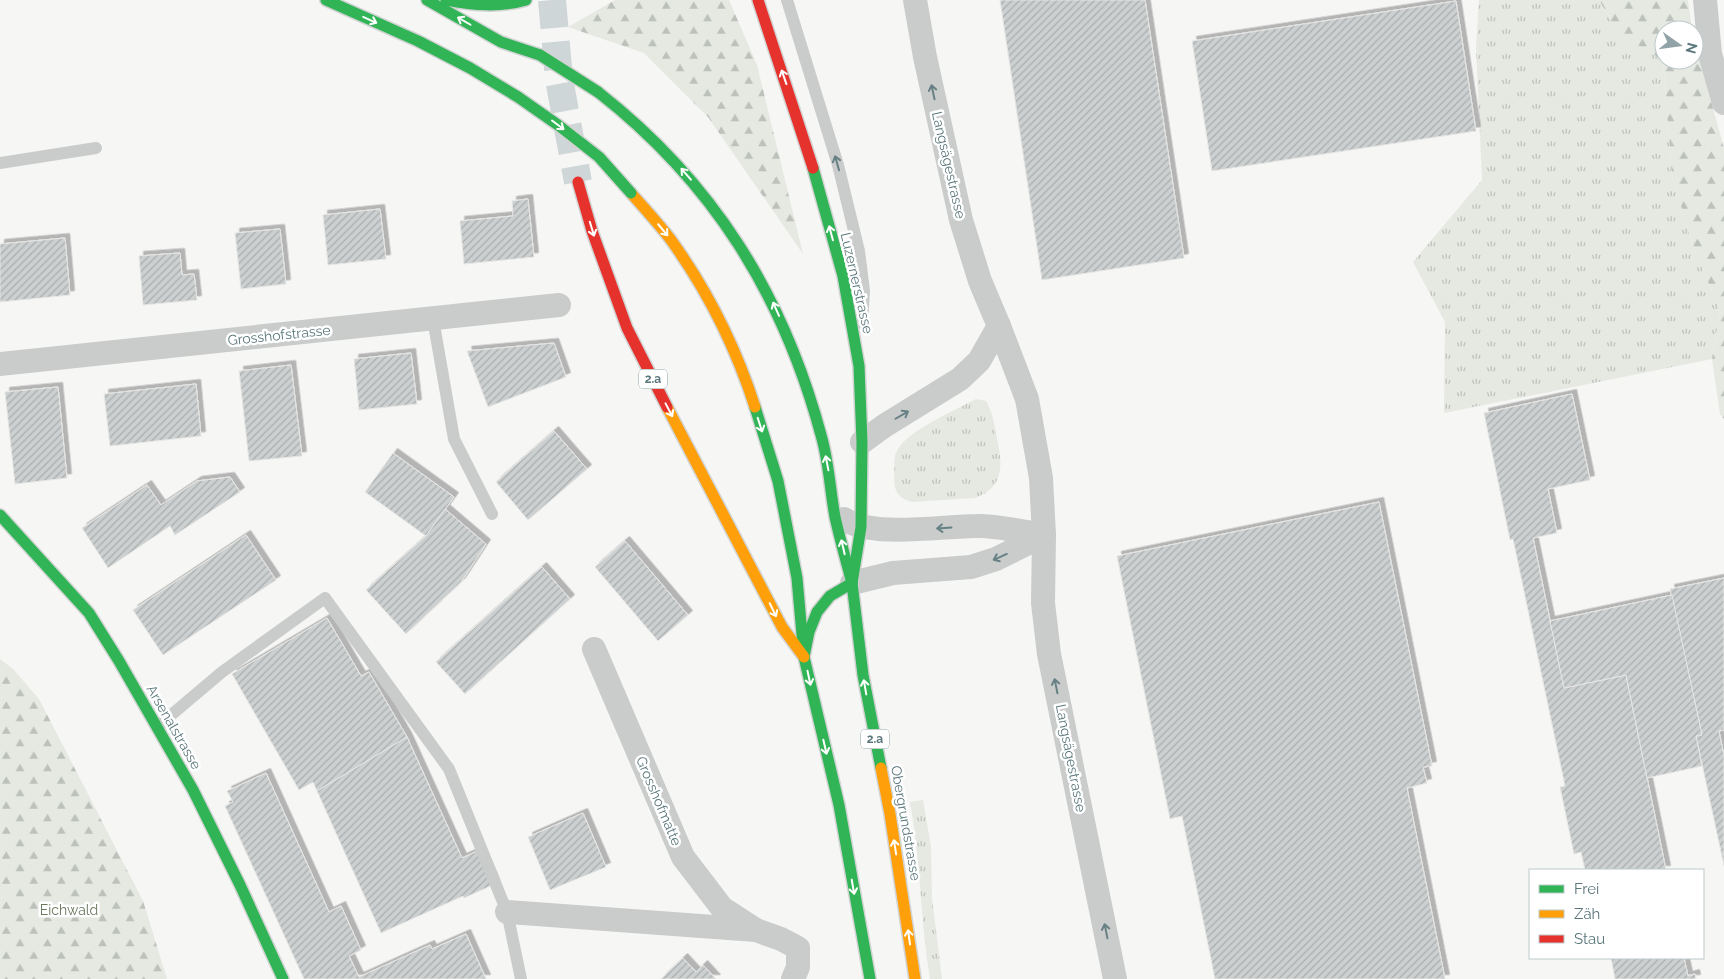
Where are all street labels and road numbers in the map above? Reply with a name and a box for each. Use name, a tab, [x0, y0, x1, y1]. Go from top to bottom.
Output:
street label: Langsägestrasse	[929, 110, 969, 220]
street label: Luzernerstrasse	[838, 231, 876, 335]
street label: Grosshofstrasse	[227, 322, 331, 348]
road number: 2.a	[639, 369, 667, 388]
street label: Arsenalstrasse	[143, 682, 205, 772]
street label: Langsägestrasse	[1053, 703, 1089, 813]
road number: 2.a	[861, 730, 889, 749]
street label: Grosshofmatte	[633, 754, 685, 848]
street label: Obergrundstrasse	[888, 764, 924, 882]

